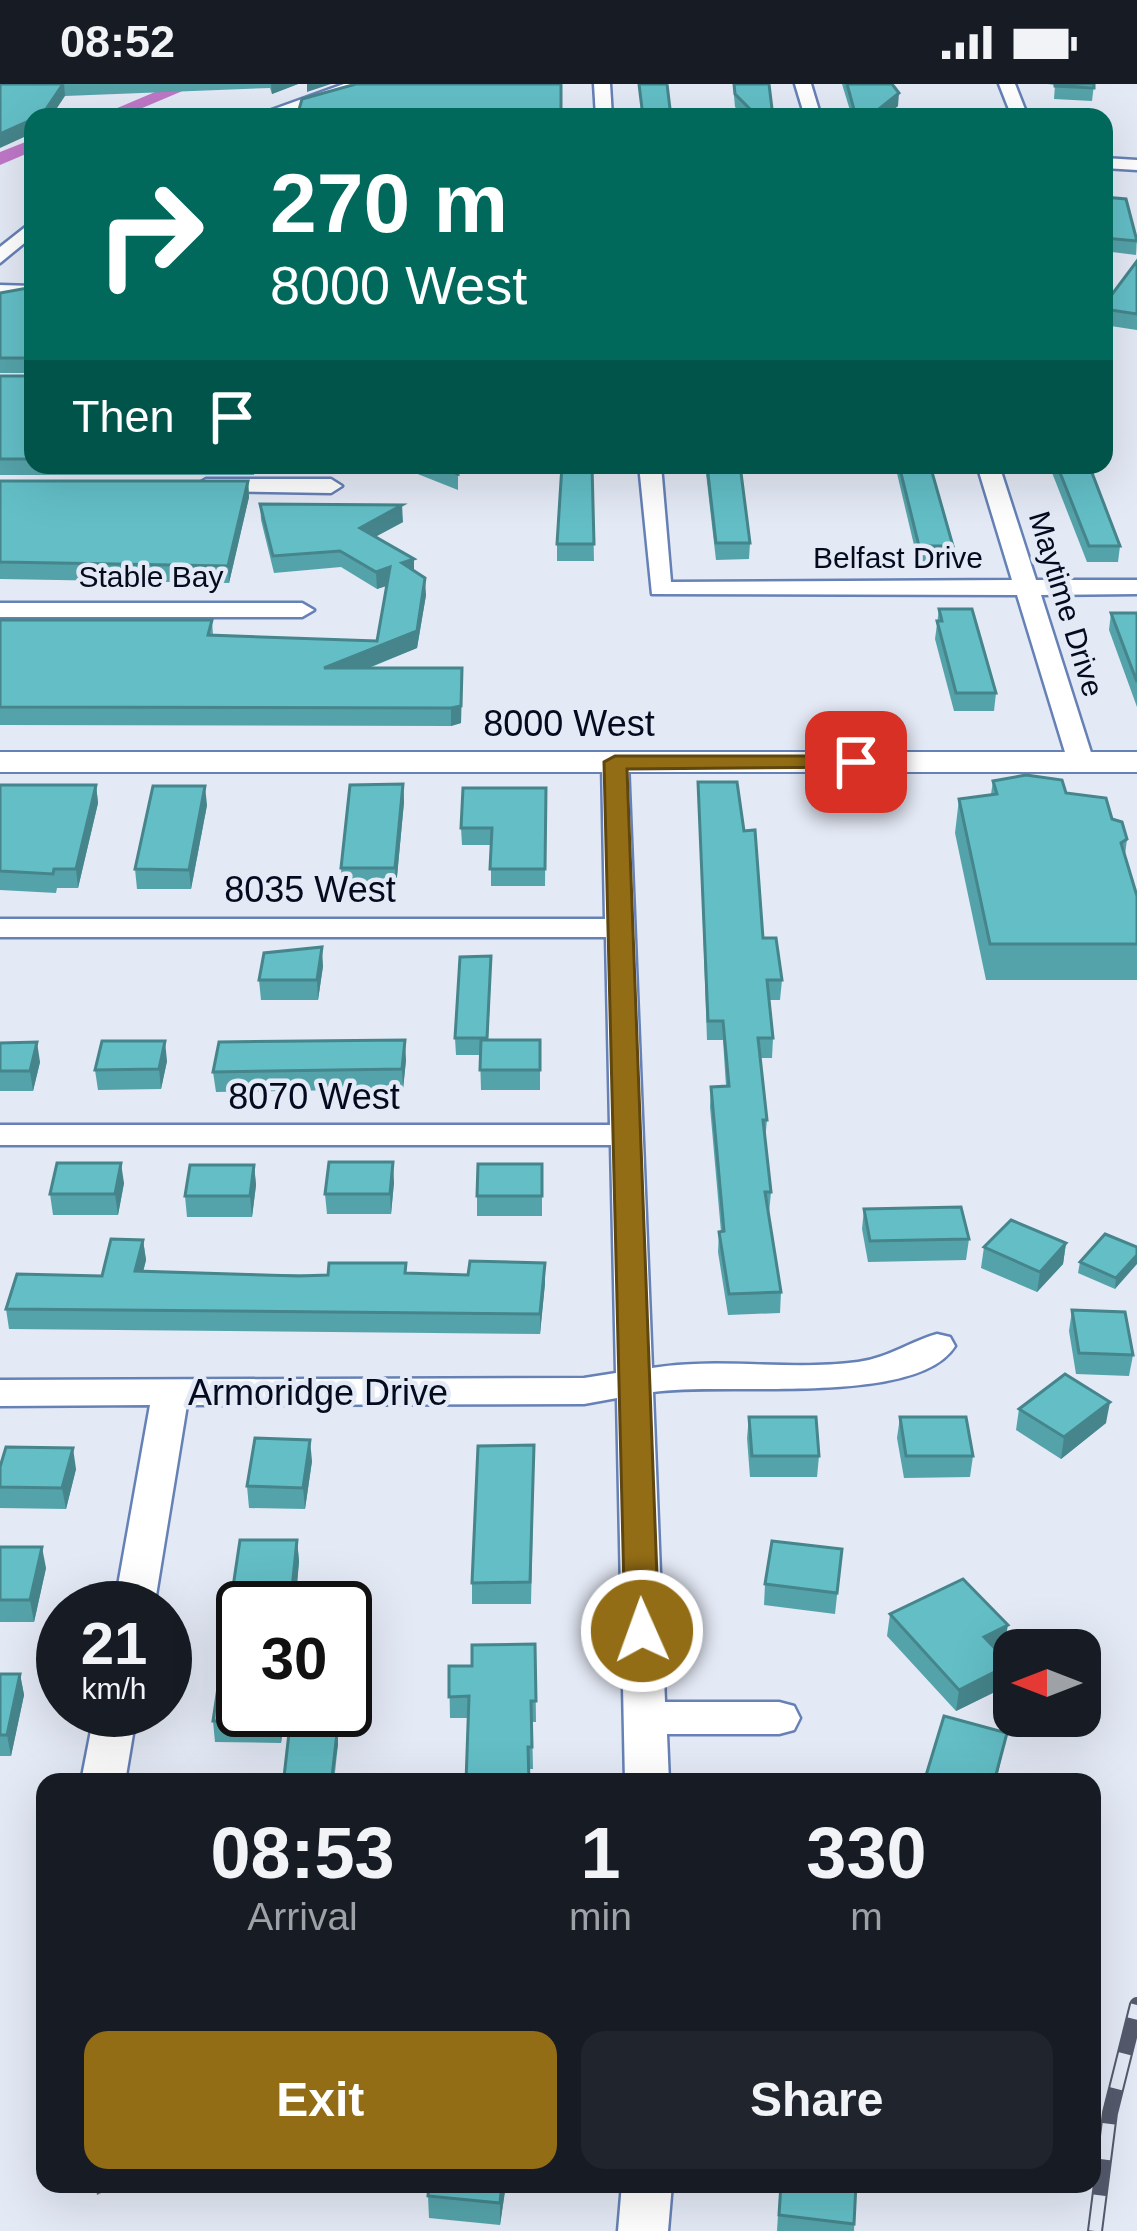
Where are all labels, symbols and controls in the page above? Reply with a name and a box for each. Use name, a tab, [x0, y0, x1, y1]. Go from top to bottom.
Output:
text: 08:52	[60, 16, 175, 67]
icon: right	[72, 156, 228, 312]
text: 270 m	[270, 156, 508, 250]
text: 8000 West	[270, 255, 527, 315]
icon: arrive	[199, 384, 265, 450]
text: Then	[72, 391, 175, 442]
street label: Maytime Drive	[1023, 507, 1110, 700]
street label: Belfast Drive	[813, 541, 983, 574]
street label: Stable Bay	[78, 560, 224, 593]
street label: 8000 West	[483, 703, 655, 744]
pin	[805, 711, 907, 813]
icon: arrive	[823, 729, 889, 795]
street label: 8035 West	[224, 869, 396, 910]
street label: 8070 West	[228, 1076, 400, 1117]
street label: Armoridge Drive	[188, 1372, 448, 1413]
position arrow	[579, 1568, 705, 1694]
speed limit sign: 30	[216, 1581, 372, 1737]
text: 21	[81, 1610, 147, 1677]
north arrow	[993, 1629, 1101, 1737]
map controls	[993, 1629, 1101, 1737]
text: km/h	[81, 1672, 147, 1705]
text: 08:53	[210, 1813, 395, 1893]
text: 1	[580, 1813, 621, 1893]
text: 330	[806, 1813, 927, 1893]
text: Arrival	[247, 1895, 358, 1938]
text: min	[569, 1895, 632, 1938]
text: m	[850, 1895, 883, 1938]
button: Exit	[84, 2031, 557, 2169]
button: Share	[581, 2031, 1053, 2169]

